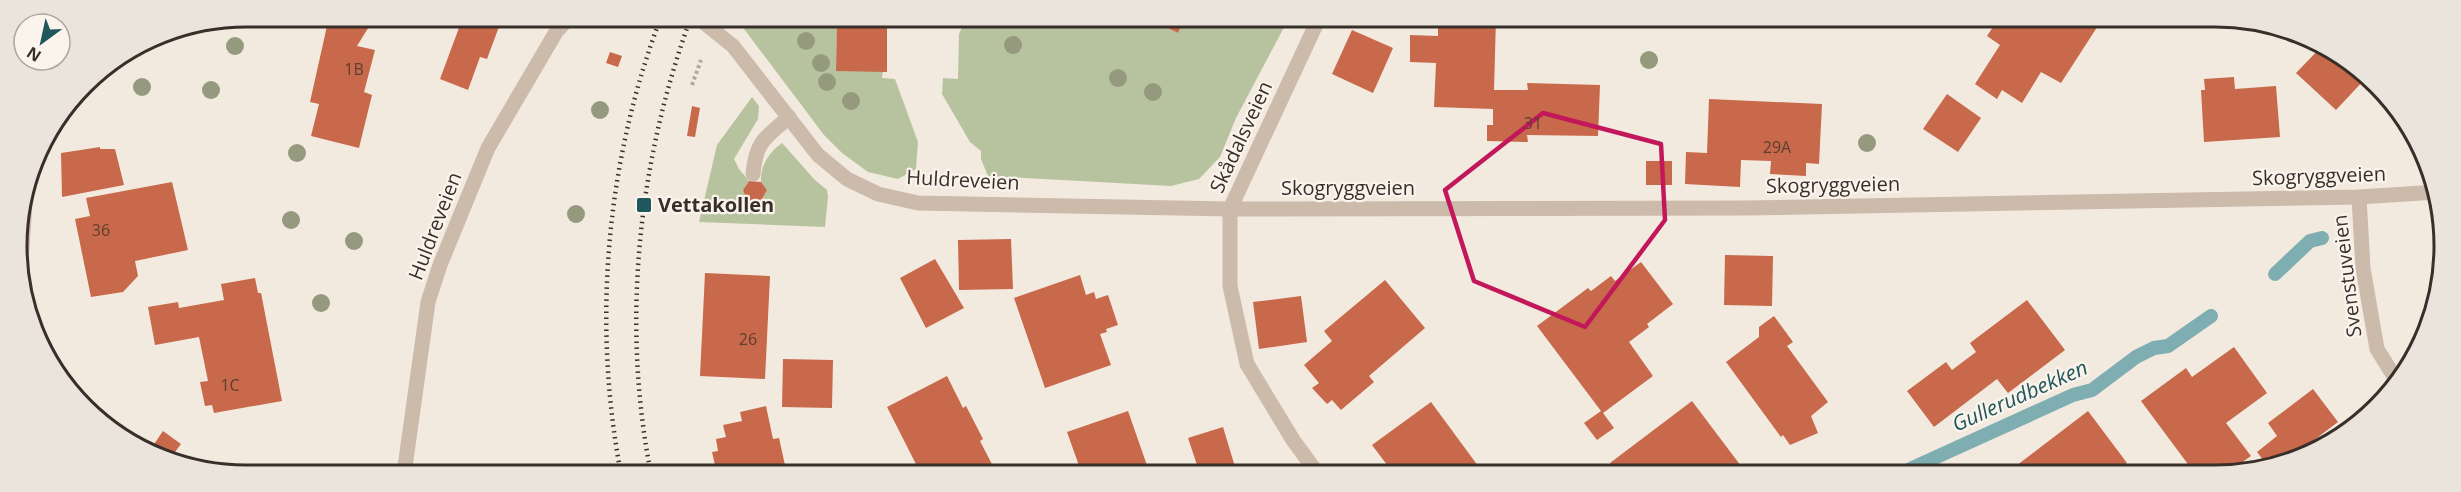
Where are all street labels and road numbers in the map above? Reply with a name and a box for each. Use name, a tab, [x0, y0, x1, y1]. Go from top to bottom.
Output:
street label: Skådalsveien	[1203, 77, 1278, 197]
street label: Skogryggveien	[2252, 160, 2386, 191]
street label: Huldreveien	[906, 163, 1020, 196]
street label: Huldreveien	[402, 168, 467, 284]
street label: Skogryggveien	[1766, 170, 1900, 199]
street label: Skogryggveien	[1281, 174, 1415, 201]
street label: Svenstuveien	[2326, 213, 2367, 339]

